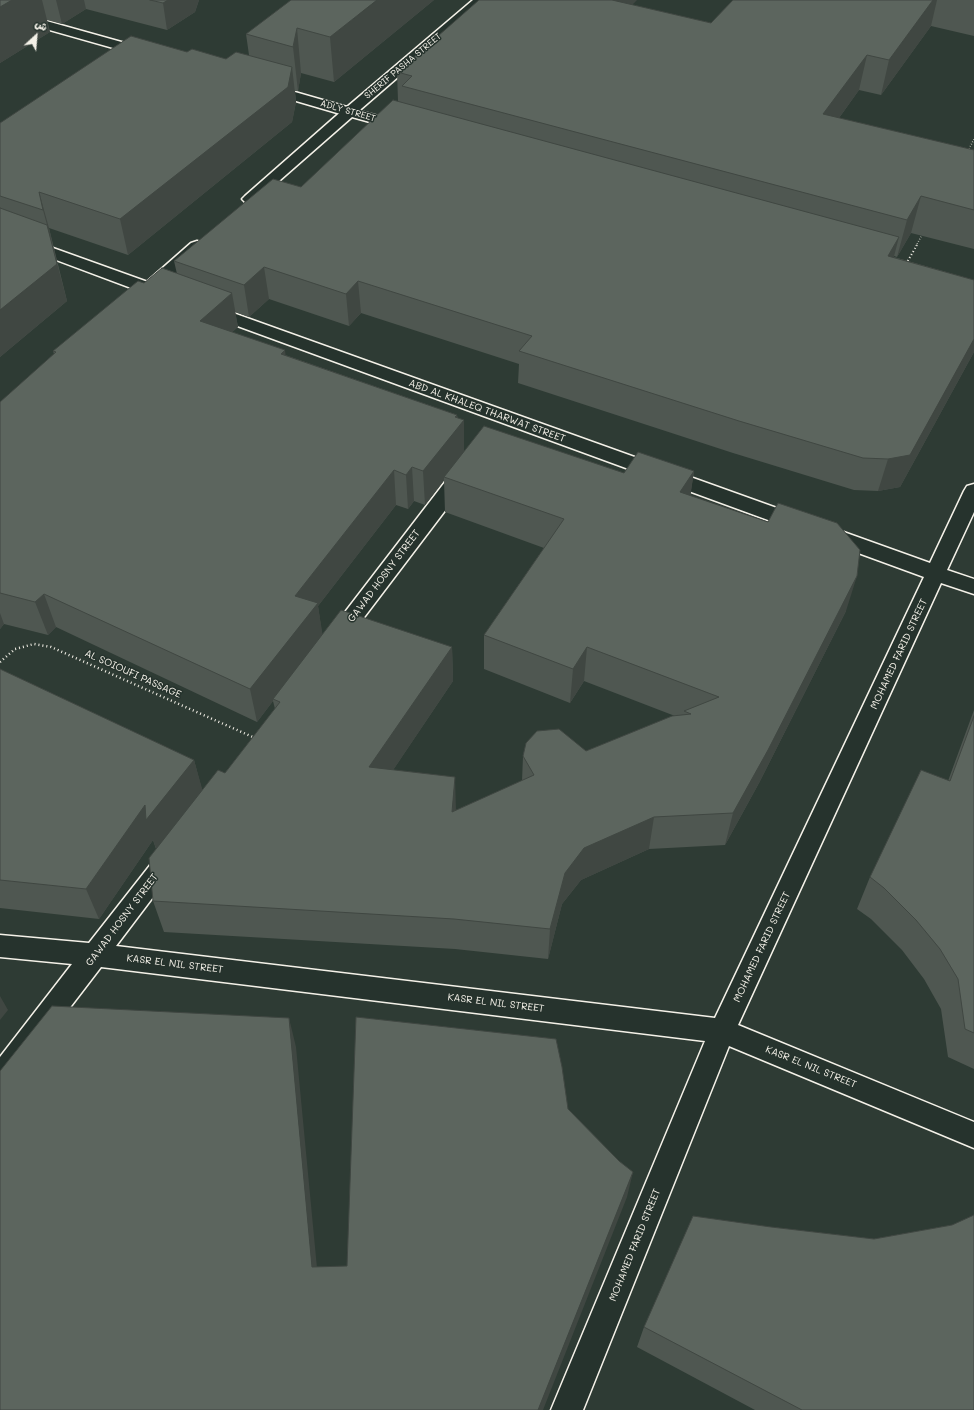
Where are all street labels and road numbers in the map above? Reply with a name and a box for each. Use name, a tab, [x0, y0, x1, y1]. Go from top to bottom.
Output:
street label: SHERIF PASHA STREET	[362, 31, 444, 101]
street label: ADLY STREET	[319, 98, 377, 124]
street label: ABD AL KHALEQ THARWAT STREET	[407, 377, 567, 445]
street label: GAWAD HOSNY STREET	[345, 527, 423, 625]
street label: MOHAMED FARID STREET	[868, 597, 930, 711]
street label: AL SOIOUFI PASSAGE	[83, 647, 183, 701]
street label: GAWAD HOSNY STREET	[83, 871, 161, 969]
street label: MOHAMED FARID STREET	[731, 890, 793, 1004]
street label: KASR EL NIL STREET	[126, 952, 224, 976]
street label: KASR EL NIL STREET	[447, 991, 545, 1015]
street label: KASR EL NIL STREET	[764, 1043, 858, 1091]
street label: MOHAMED FARID STREET	[607, 1187, 663, 1303]

